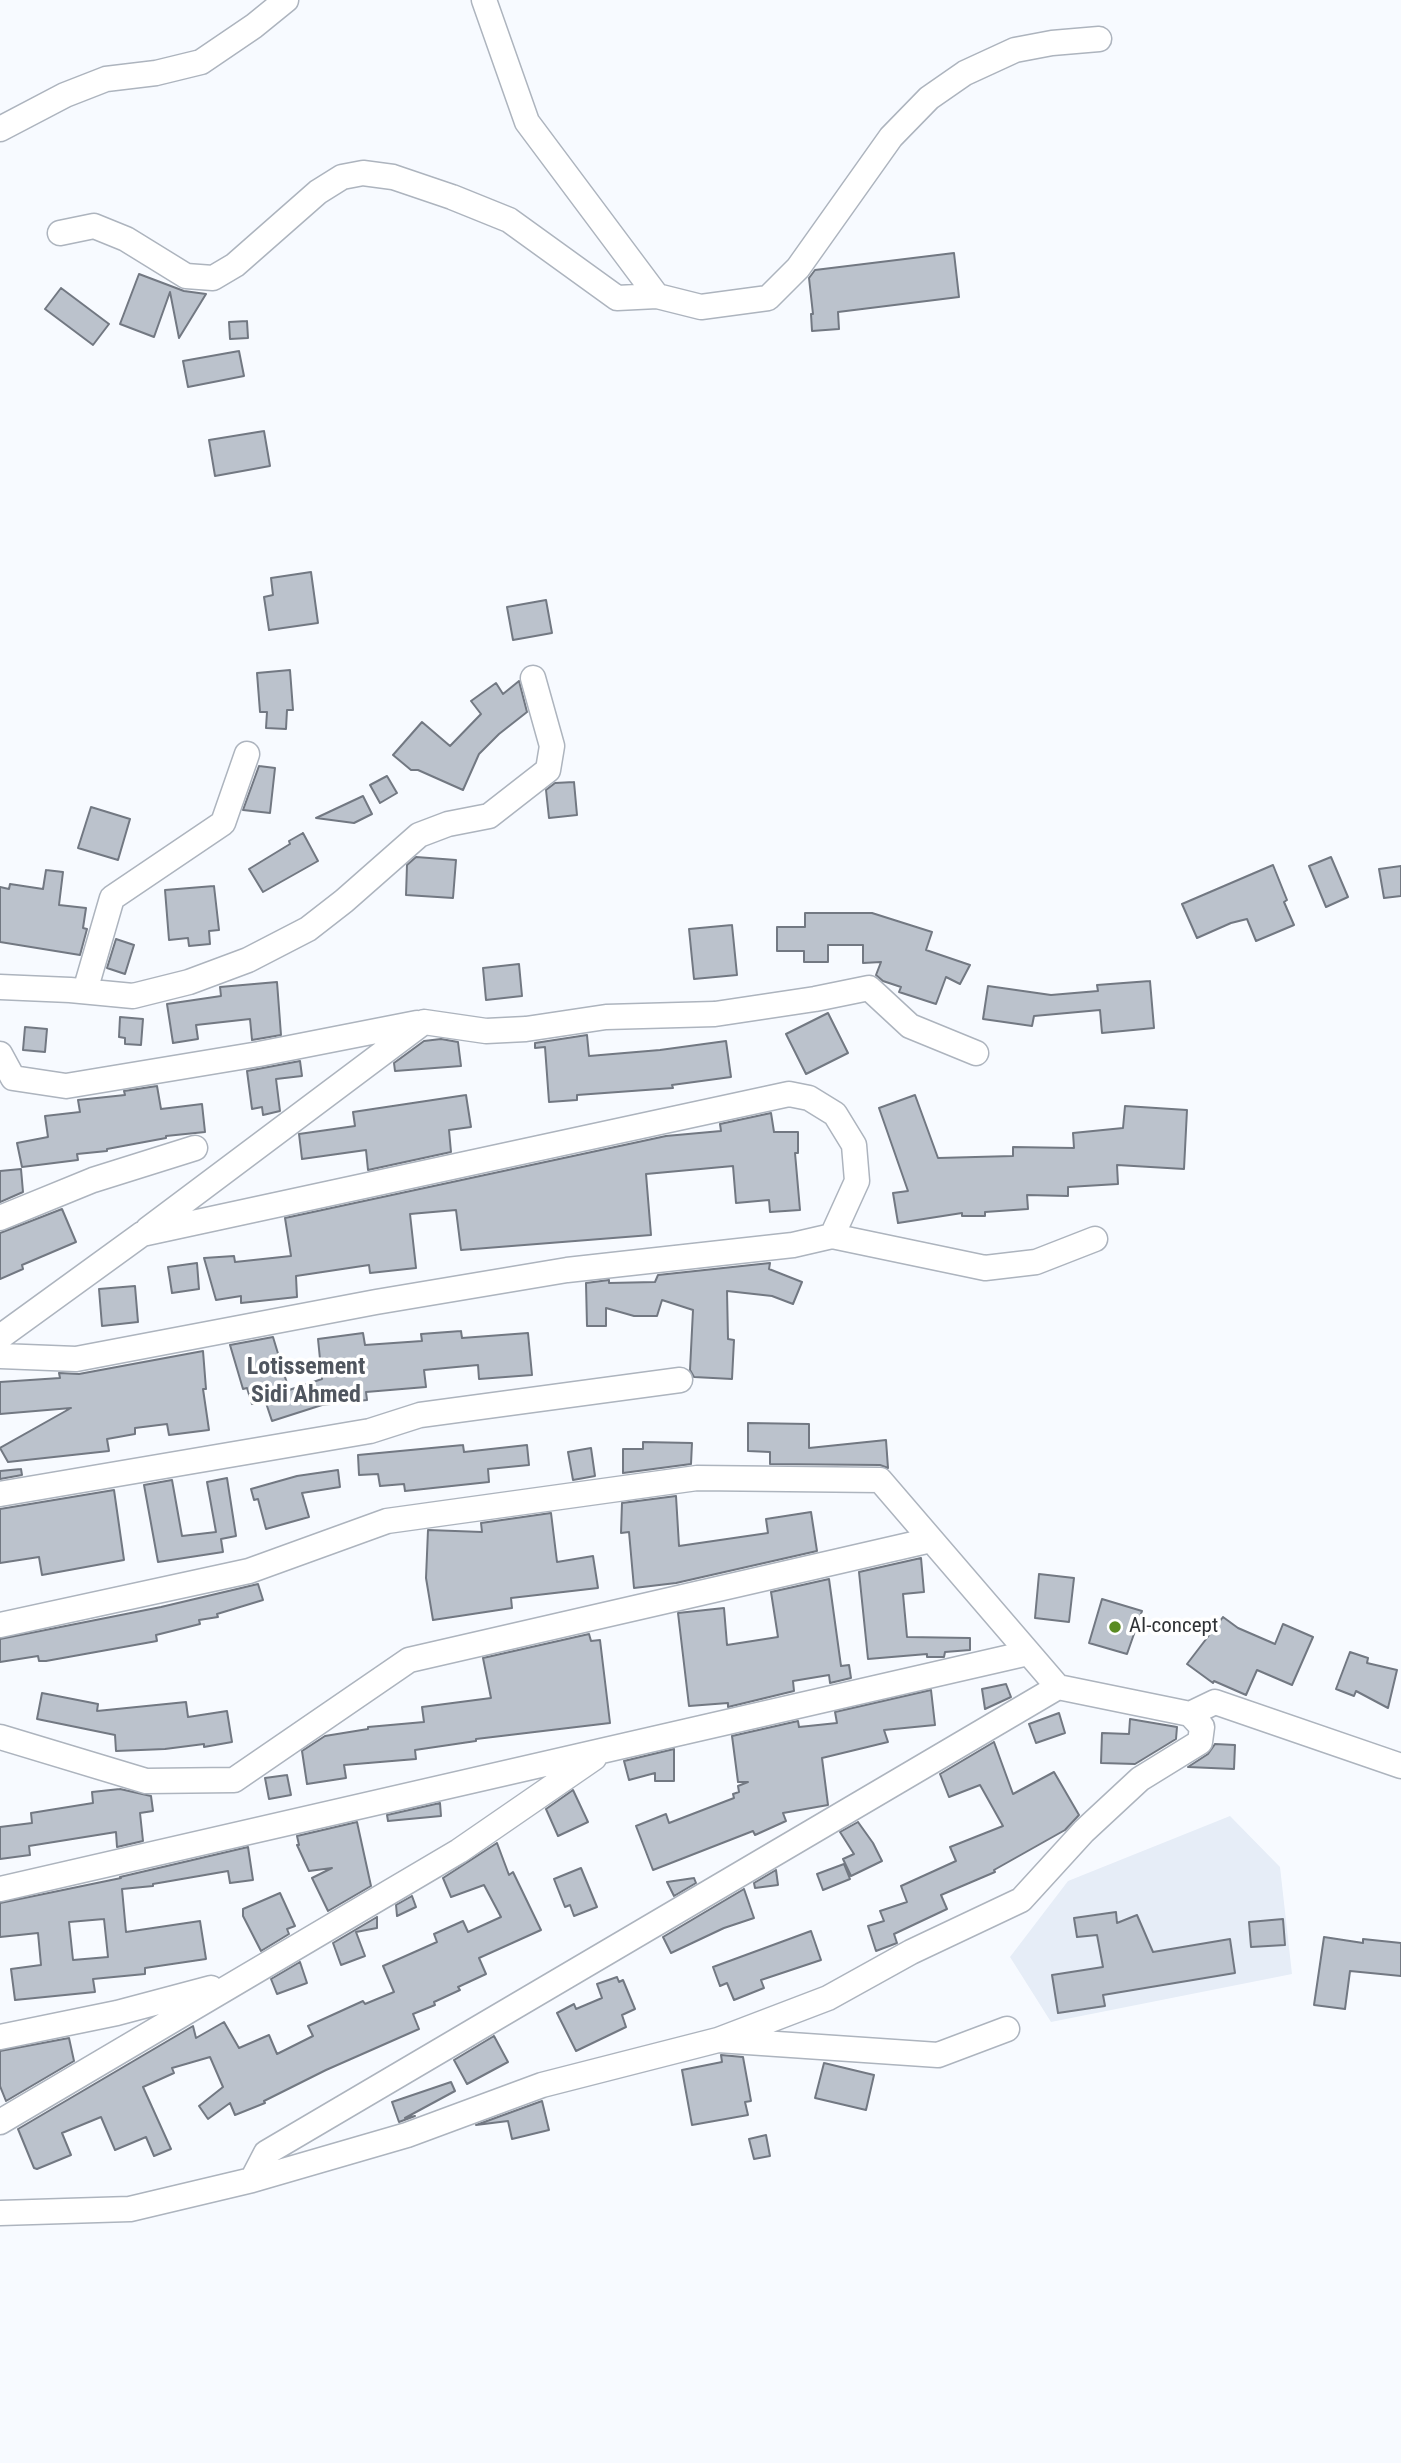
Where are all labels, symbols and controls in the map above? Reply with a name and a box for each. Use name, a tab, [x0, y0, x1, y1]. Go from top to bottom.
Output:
district label: Lotissement Sidi Ahmed	[247, 1354, 365, 1410]
place label: AI-concept	[1129, 1614, 1218, 1640]
marker: AI-concept	[1107, 1619, 1123, 1635]

